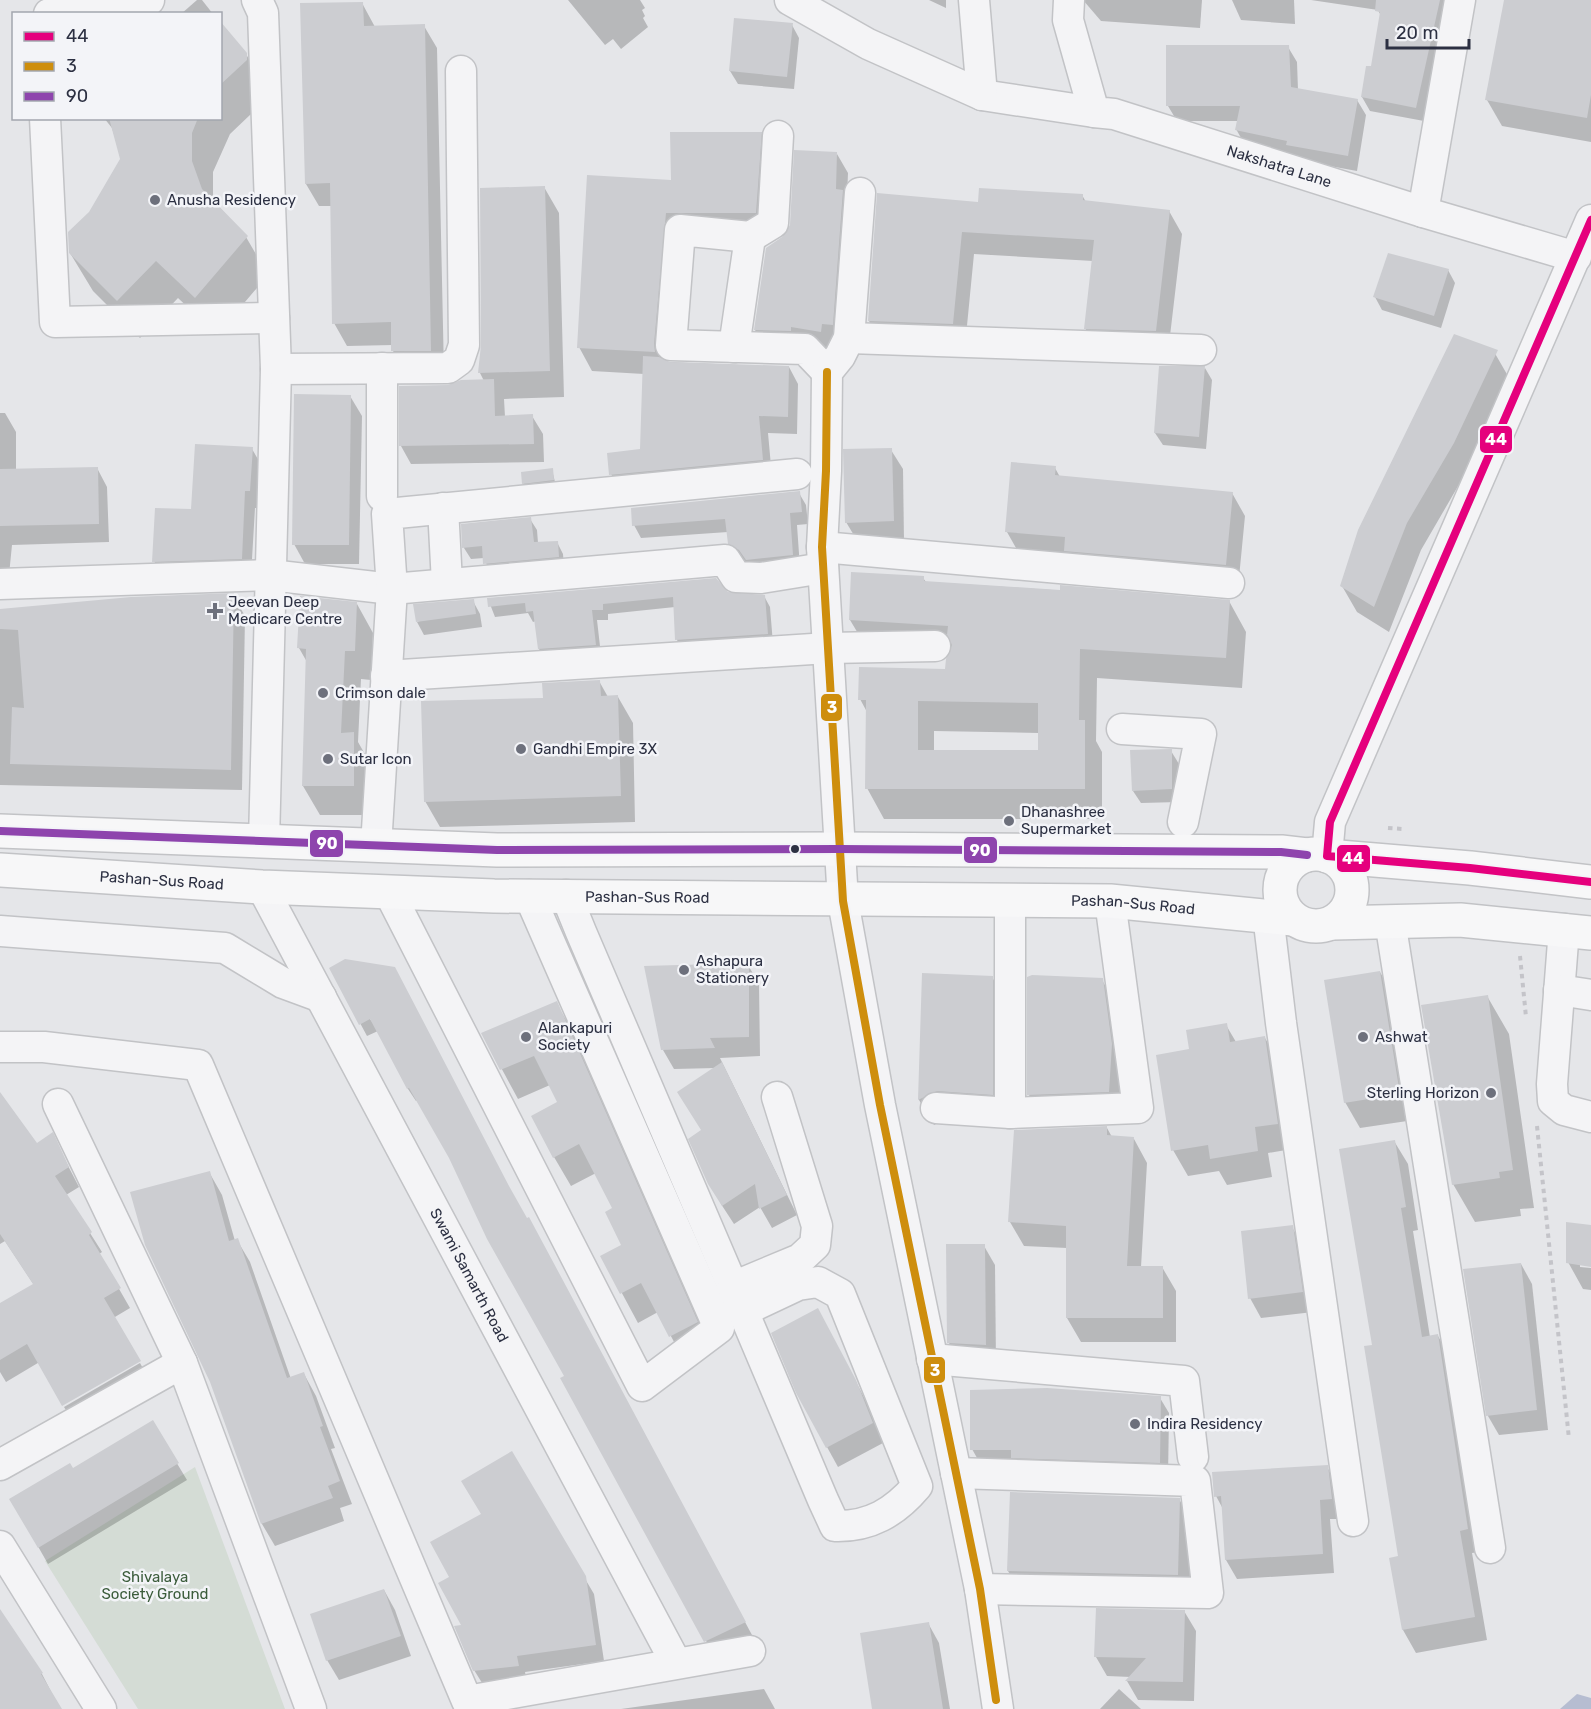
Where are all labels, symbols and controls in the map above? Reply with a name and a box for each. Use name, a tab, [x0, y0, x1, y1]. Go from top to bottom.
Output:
legend	[12, 12, 222, 120]
scale bar	[1387, 12, 1470, 50]
text: 20 m	[1396, 22, 1438, 44]
text: 44	[66, 25, 88, 47]
text: 3	[66, 55, 77, 77]
text: 90	[66, 85, 88, 107]
street label: Nakshatra Lane	[1224, 141, 1334, 191]
place label: Anusha Residency	[167, 191, 296, 209]
marker: Anusha Residency	[148, 193, 162, 207]
line badge: 44	[1479, 425, 1513, 454]
text: 44	[1485, 430, 1507, 449]
place label: Jeevan Deep Medicare Centre	[228, 593, 342, 628]
marker: Jeevan Deep Medicare Centre	[206, 602, 224, 620]
place label: Crimson dale	[335, 684, 426, 702]
marker: Crimson dale	[316, 686, 330, 700]
line badge: 3	[820, 693, 843, 722]
text: 3	[827, 698, 837, 717]
place label: Gandhi Empire 3X	[533, 740, 658, 758]
marker: Gandhi Empire 3X	[514, 742, 528, 756]
place label: Sutar Icon	[340, 750, 412, 768]
marker: Sutar Icon	[321, 752, 335, 766]
place label: Dhanashree Supermarket	[1021, 803, 1111, 838]
marker: Dhanashree Supermarket	[1002, 814, 1016, 828]
line badge: 90	[309, 829, 344, 858]
text: 90	[316, 834, 338, 853]
line badge: 90	[963, 836, 998, 864]
text: 90	[969, 841, 991, 860]
unlabelled marker	[789, 843, 801, 855]
line badge: 44	[1336, 844, 1371, 873]
text: 44	[1342, 849, 1364, 868]
street label: Pashan-Sus Road	[99, 867, 224, 893]
street label: Pashan-Sus Road	[585, 888, 709, 907]
street label: Pashan-Sus Road	[1071, 892, 1196, 918]
place label: Ashapura Stationery	[696, 952, 769, 987]
marker: Ashapura Stationery	[677, 963, 691, 977]
place label: Alankapuri Society	[538, 1019, 612, 1054]
place label: Ashwat	[1375, 1028, 1428, 1046]
marker: Alankapuri Society	[519, 1030, 533, 1044]
marker: Ashwat	[1356, 1030, 1370, 1044]
place label: Sterling Horizon	[1367, 1084, 1479, 1102]
marker: Sterling Horizon	[1484, 1086, 1498, 1100]
street label: Swami Samarth Road	[426, 1205, 512, 1345]
line badge: 3	[923, 1356, 946, 1384]
text: 3	[930, 1361, 940, 1380]
place label: Indira Residency	[1147, 1415, 1262, 1433]
marker: Indira Residency	[1128, 1417, 1142, 1431]
park label: Shivalaya Society Ground	[101, 1568, 209, 1603]

